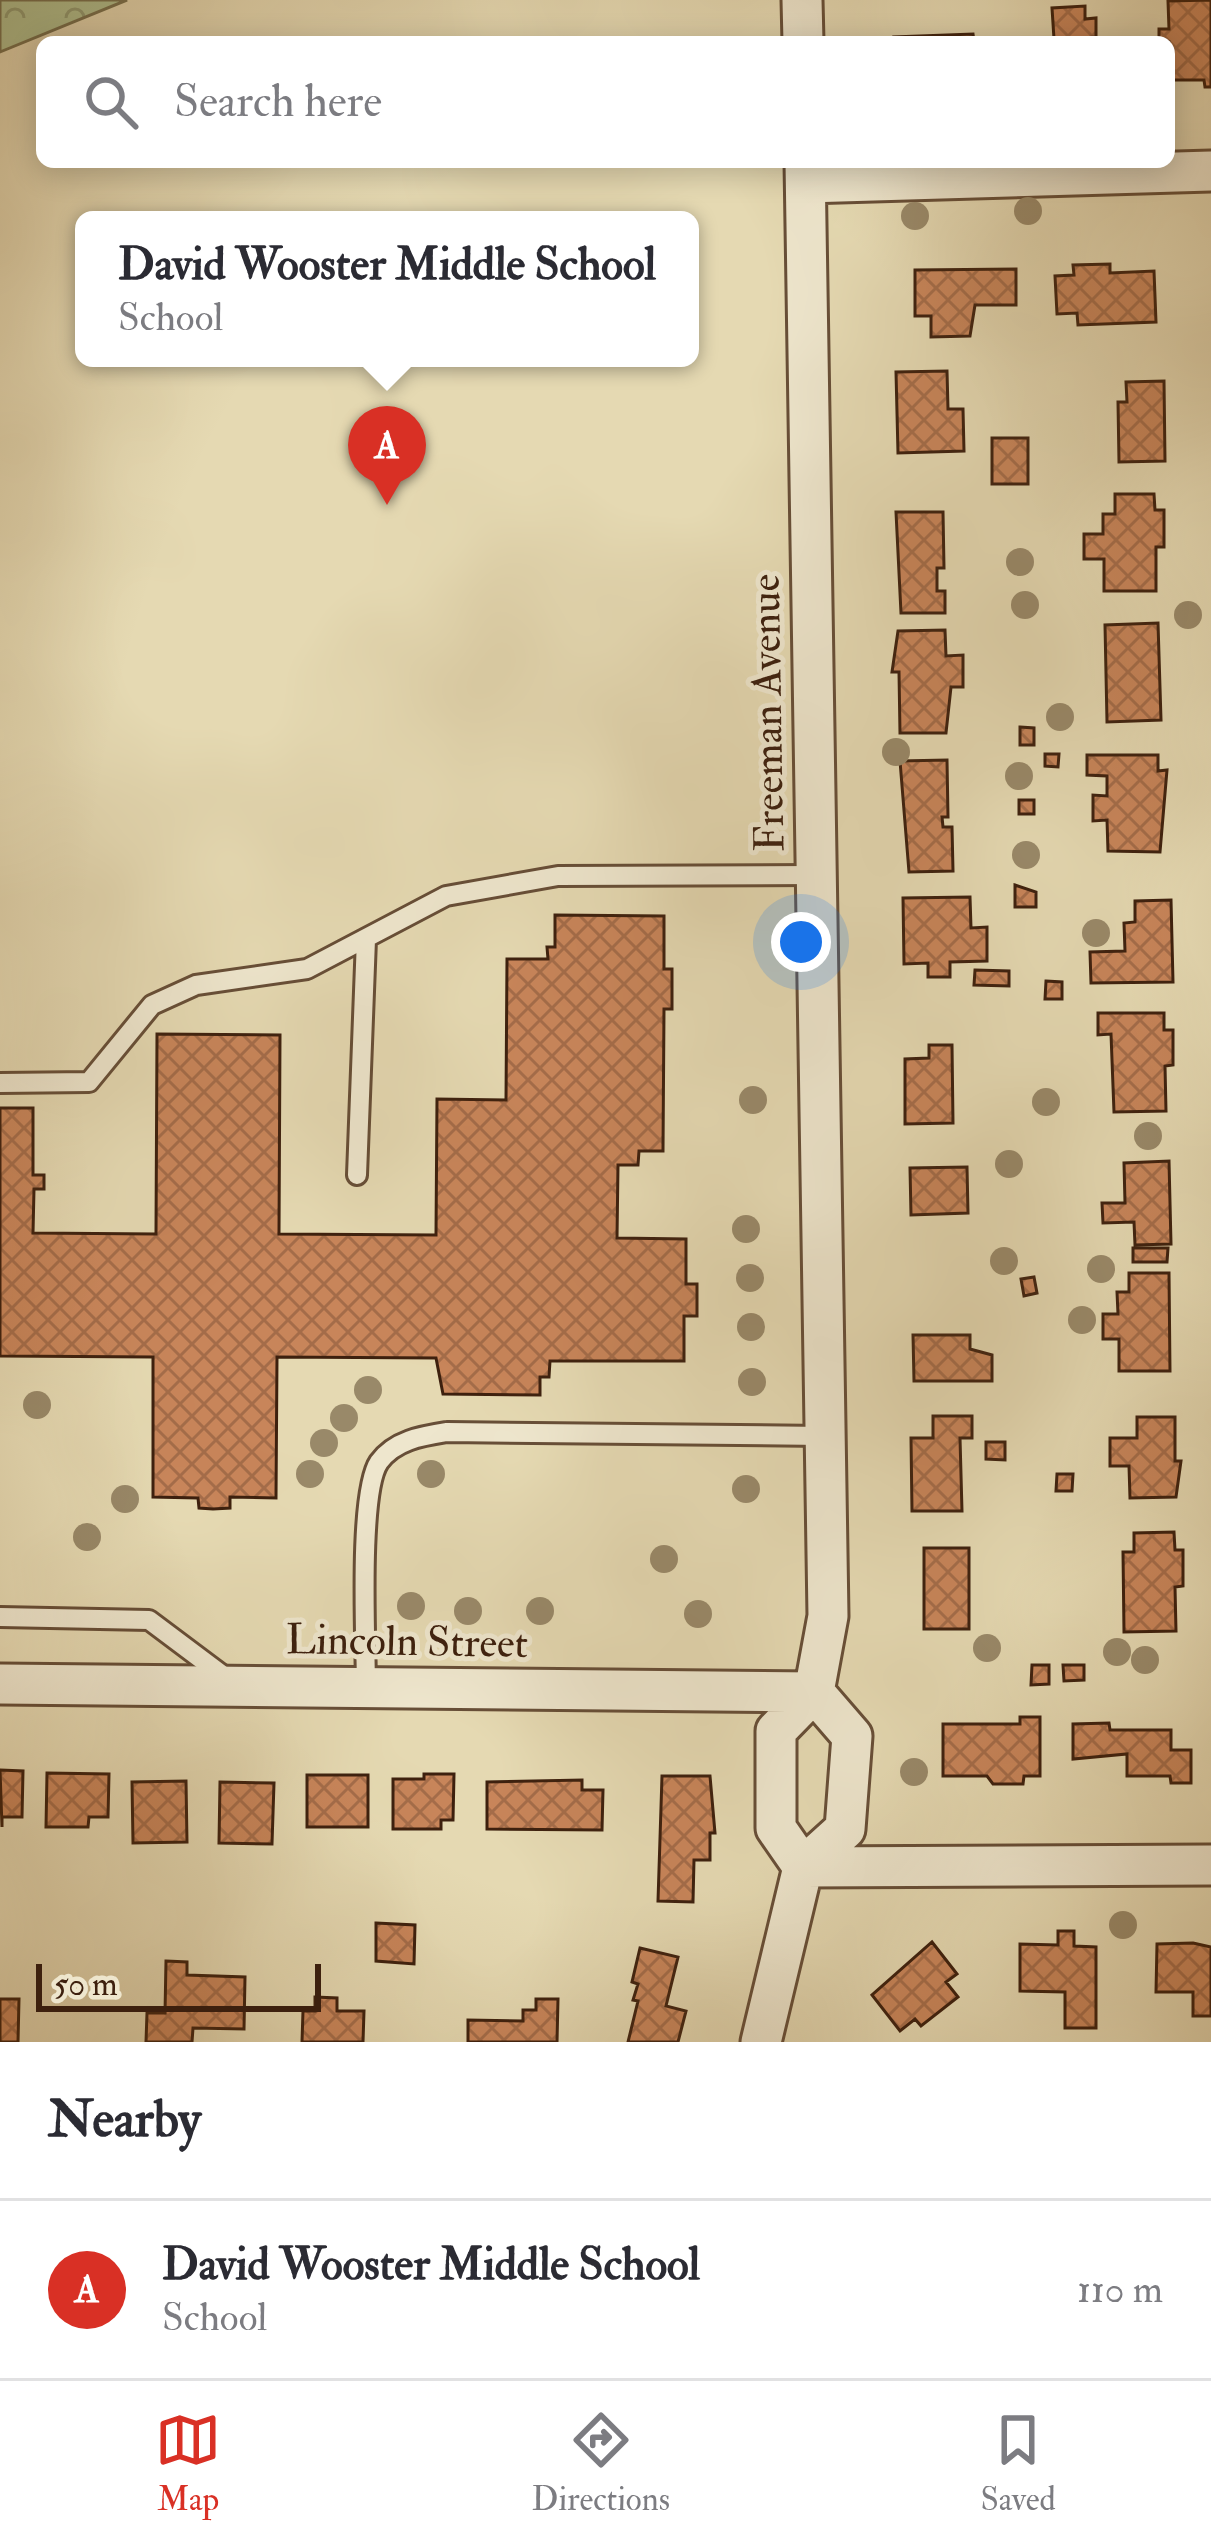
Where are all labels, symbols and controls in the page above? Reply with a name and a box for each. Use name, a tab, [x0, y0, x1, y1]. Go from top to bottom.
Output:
search box	[36, 36, 1175, 168]
icon: search	[78, 69, 144, 135]
text: Search here	[174, 74, 382, 130]
popup	[75, 211, 699, 367]
text: David Wooster Middle School	[118, 237, 656, 293]
text: School	[118, 293, 223, 342]
pin: A	[348, 406, 426, 505]
street label: Freeman Avenue	[740, 574, 796, 852]
your location	[771, 912, 831, 972]
street label: Lincoln Street	[285, 1614, 529, 1670]
scale bar	[36, 1958, 321, 2011]
text: 50 m	[54, 1964, 118, 2005]
text: Nearby	[48, 2088, 201, 2152]
text: David Wooster Middle School	[162, 2237, 700, 2293]
text: A	[75, 2265, 99, 2314]
text: 110 m	[1077, 2265, 1163, 2314]
text: School	[162, 2293, 267, 2342]
tab: Map	[155, 2407, 221, 2520]
tab: Directions	[532, 2407, 670, 2520]
tab: Saved	[980, 2407, 1056, 2520]

